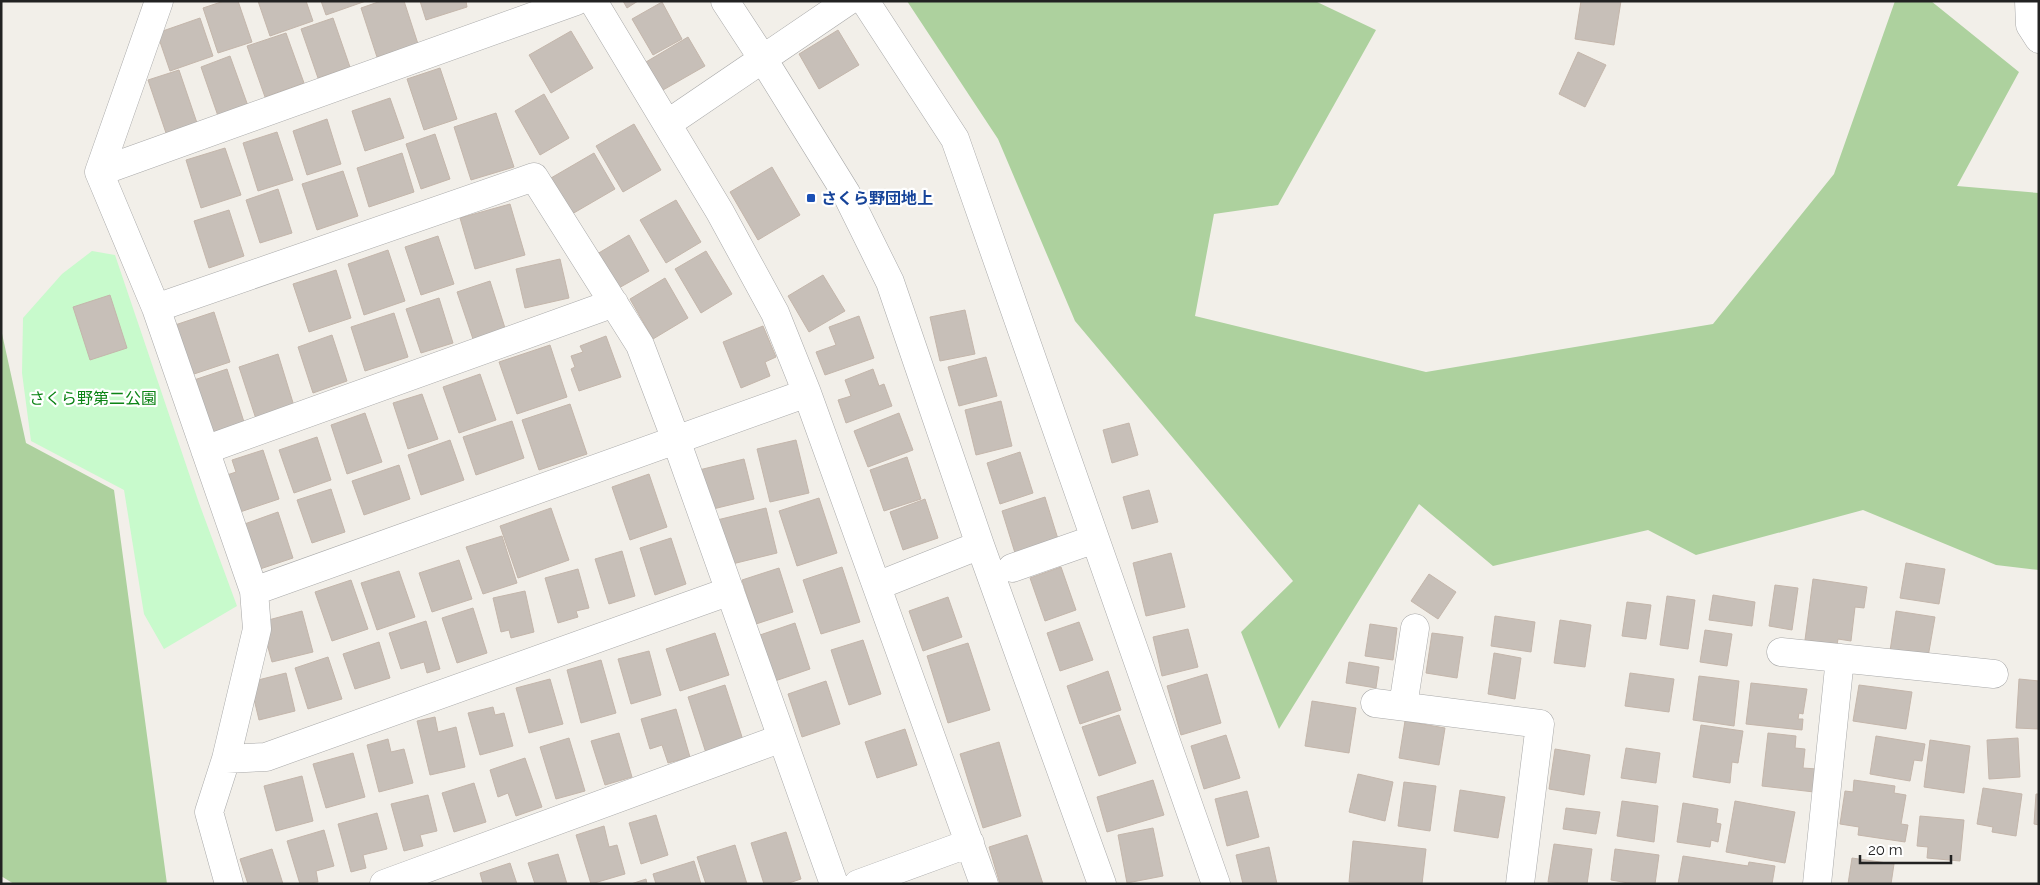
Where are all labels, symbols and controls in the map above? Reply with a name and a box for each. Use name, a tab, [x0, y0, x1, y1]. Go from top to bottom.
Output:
place label: さくら野団地上	[821, 189, 933, 208]
marker: さくら野団地上	[805, 192, 817, 204]
park label: さくら野第二公園	[29, 389, 157, 408]
scale bar	[1860, 832, 1951, 864]
text: 20 m	[1868, 841, 1903, 859]

